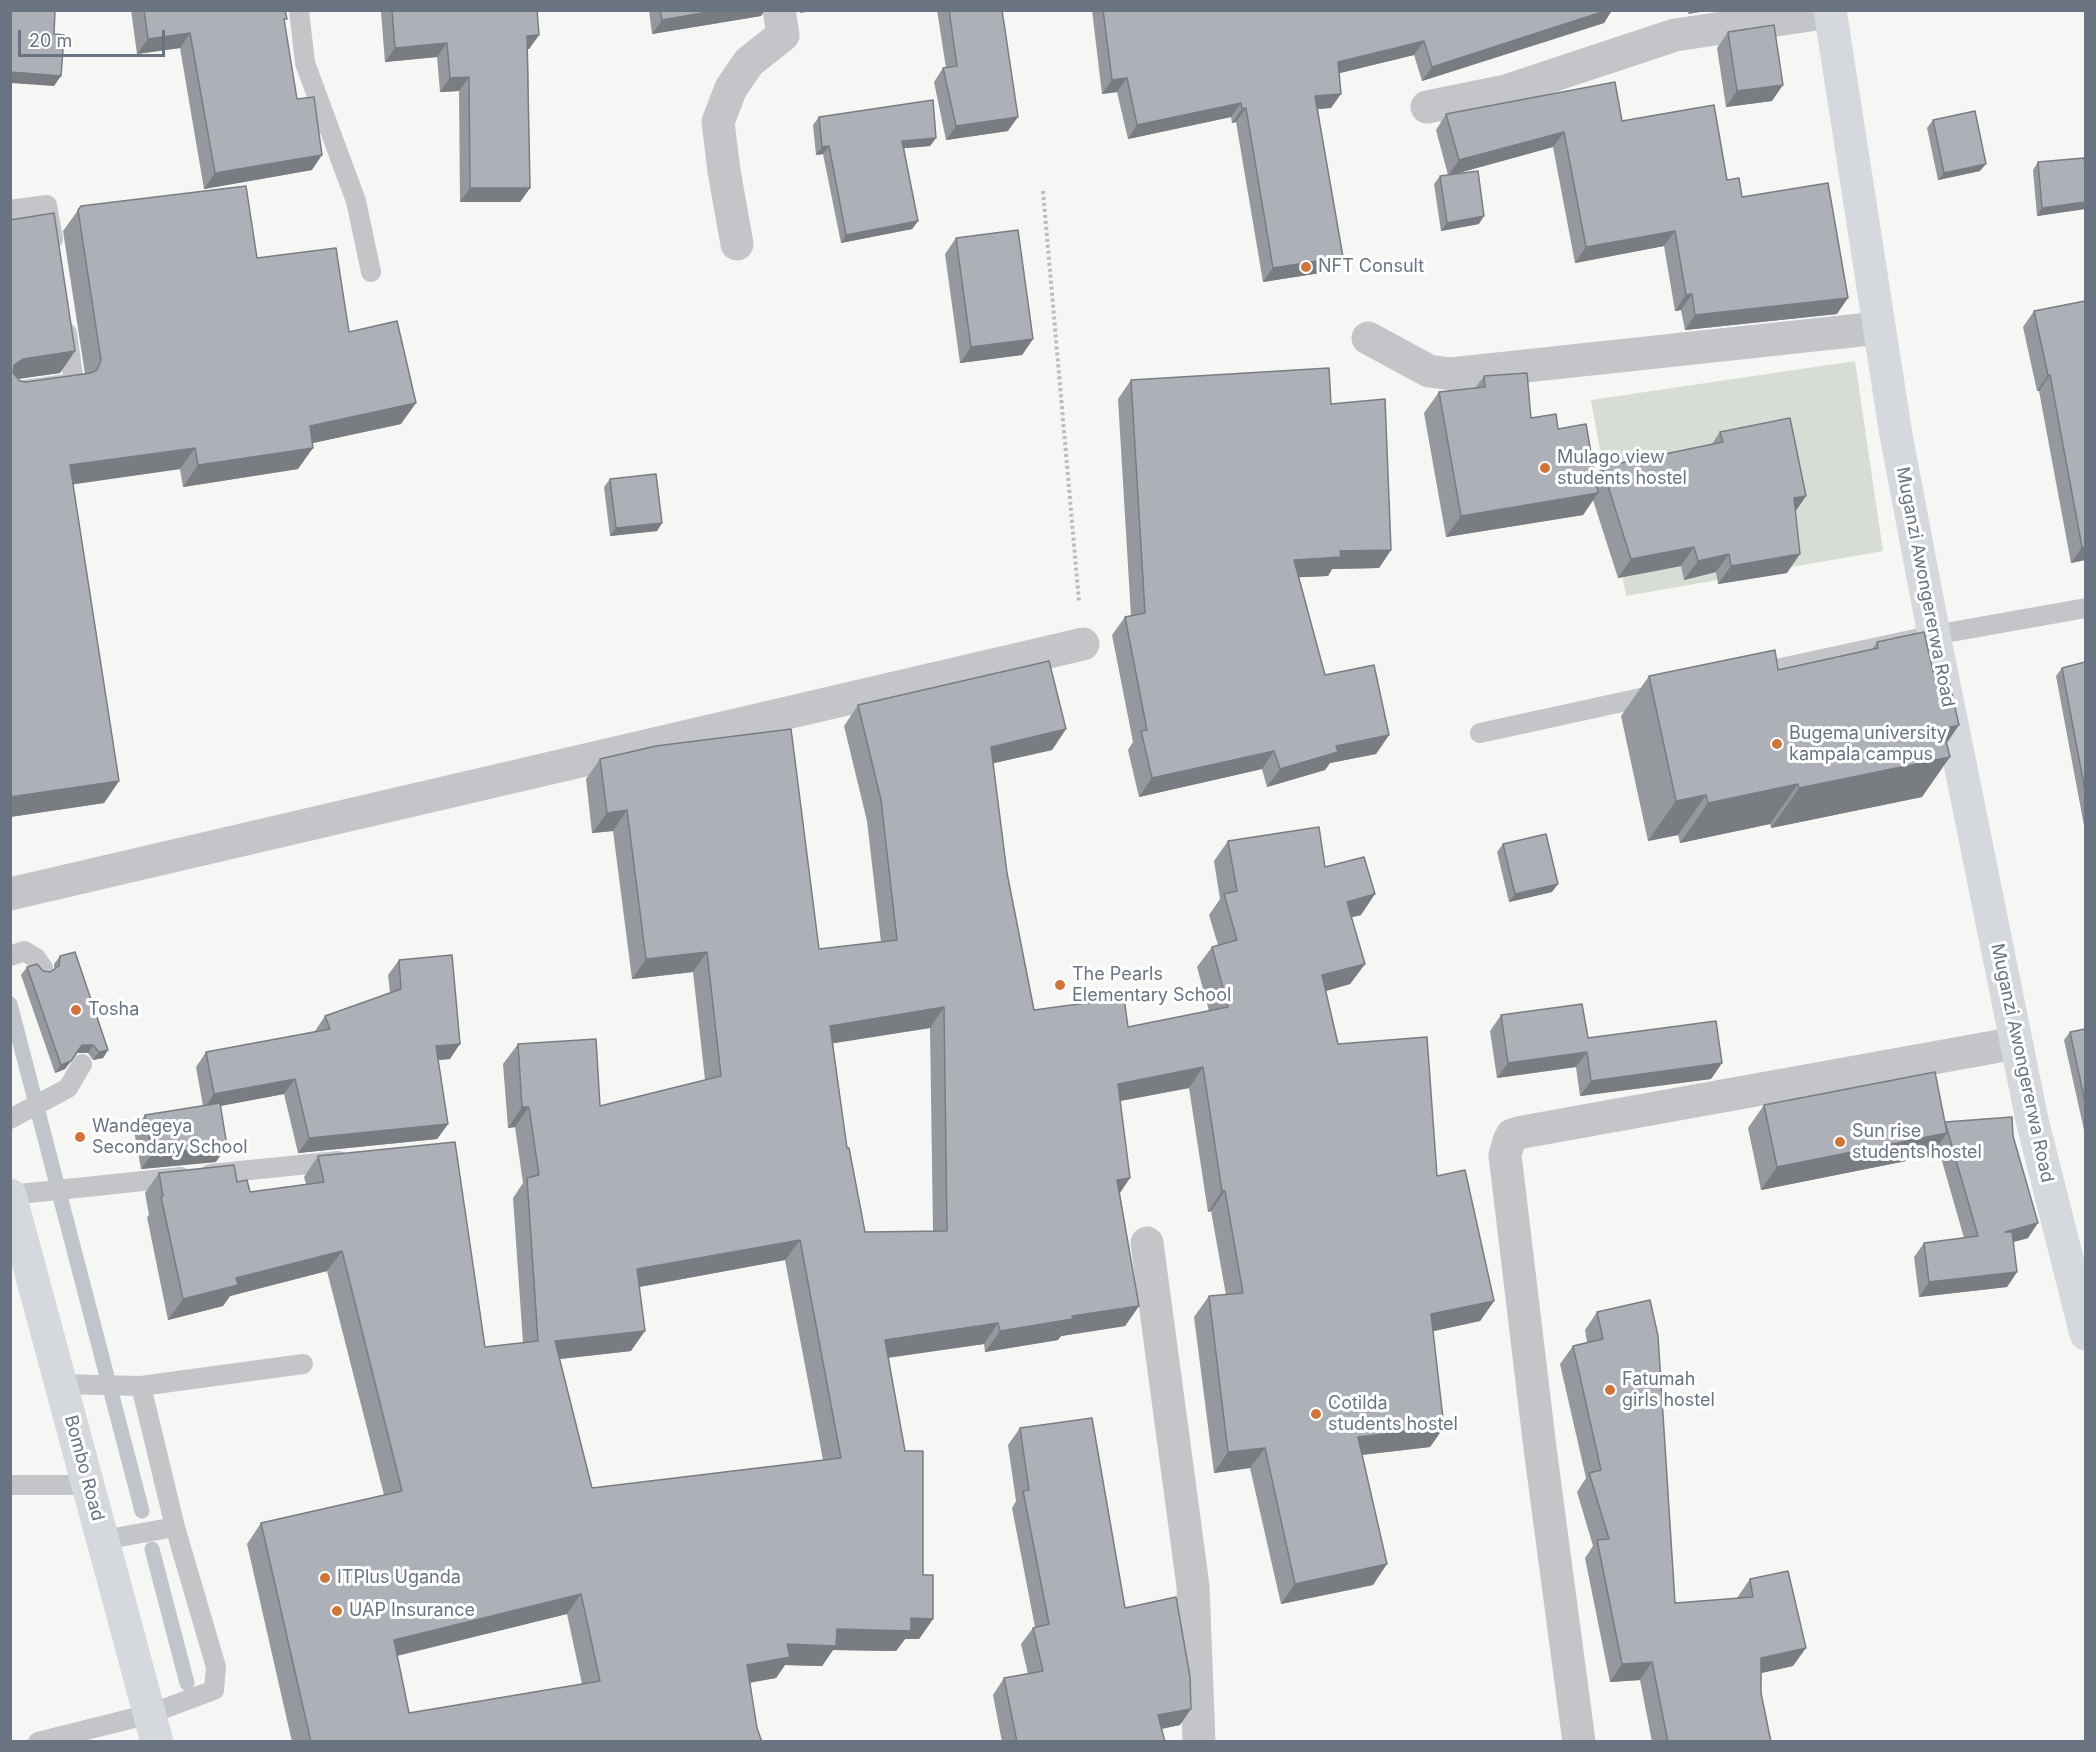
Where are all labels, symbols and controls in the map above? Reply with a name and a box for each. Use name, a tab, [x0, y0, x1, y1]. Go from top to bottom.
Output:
scale bar	[21, 18, 168, 56]
text: 20 m	[29, 30, 72, 51]
place label: NFT Consult	[1318, 256, 1424, 278]
marker: NFT Consult	[1299, 260, 1313, 274]
place label: Mulago view students hostel	[1557, 447, 1687, 490]
marker: Mulago view students hostel	[1538, 461, 1552, 475]
street label: Muganzi Awongererwa Road	[1891, 465, 1959, 709]
place label: Bugema university kampala campus	[1789, 723, 1947, 766]
marker: Bugema university kampala campus	[1770, 737, 1784, 751]
street label: Muganzi Awongererwa Road	[1986, 942, 2058, 1184]
place label: The Pearls Elementary School	[1072, 964, 1231, 1006]
marker: The Pearls Elementary School	[1053, 978, 1067, 992]
place label: Tosha	[88, 999, 139, 1021]
marker: Tosha	[69, 1003, 83, 1017]
place label: Wandegeya Secondary School	[92, 1116, 248, 1158]
place label: Sun rise students hostel	[1852, 1121, 1982, 1164]
marker: Wandegeya Secondary School	[73, 1130, 87, 1144]
marker: Sun rise students hostel	[1833, 1135, 1847, 1149]
place label: Fatumah girls hostel	[1622, 1369, 1715, 1412]
marker: Fatumah girls hostel	[1603, 1383, 1617, 1397]
place label: Cotilda students hostel	[1328, 1393, 1458, 1436]
marker: Cotilda students hostel	[1309, 1407, 1323, 1421]
street label: Bombo Road	[60, 1413, 108, 1523]
place label: ITPlus Uganda	[337, 1567, 461, 1589]
marker: ITPlus Uganda	[318, 1571, 332, 1585]
place label: UAP Insurance	[349, 1600, 475, 1622]
marker: UAP Insurance	[330, 1604, 344, 1618]

